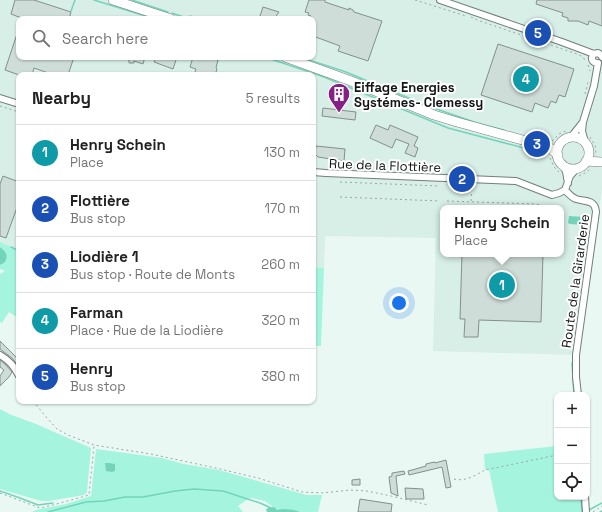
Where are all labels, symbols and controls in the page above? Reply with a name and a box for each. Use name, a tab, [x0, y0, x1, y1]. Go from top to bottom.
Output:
search box	[16, 16, 316, 60]
pin: 5	[525, 18, 551, 48]
icon: search	[30, 27, 52, 49]
text: Search here	[62, 29, 148, 48]
pin: 4	[513, 64, 539, 94]
place label: Eiffage Energies Systémes- Clemessy	[354, 79, 483, 111]
building icon: Eiffage Energies Systémes- Clemessy	[326, 81, 352, 114]
text: Nearby	[32, 87, 91, 109]
text: 5 results	[246, 90, 300, 107]
pin: 3	[524, 129, 550, 159]
text: Henry Schein	[70, 135, 166, 154]
text: 1	[42, 144, 48, 161]
text: 130 m	[264, 144, 300, 161]
text: Place	[70, 154, 104, 171]
street label: Rue de la Flottière	[329, 155, 441, 176]
pin: 2	[449, 164, 475, 194]
text: Flottière	[70, 191, 130, 210]
text: 2	[41, 200, 49, 217]
text: 170 m	[264, 200, 300, 217]
popup	[440, 205, 564, 257]
text: Bus stop	[70, 210, 126, 227]
text: Henry Schein	[454, 213, 550, 232]
street label: Route de la Girarderie	[558, 213, 593, 349]
text: Place	[454, 232, 488, 249]
text: Liodière 1	[70, 247, 138, 266]
text: 3	[41, 256, 49, 273]
text: 260 m	[261, 256, 300, 273]
text: Bus stop · Route de Monts	[70, 266, 235, 283]
pin: 1	[489, 270, 515, 300]
your location	[389, 293, 409, 313]
text: Farman	[70, 303, 123, 322]
text: 4	[41, 312, 49, 329]
text: 320 m	[261, 312, 300, 329]
text: Place · Rue de la Liodière	[70, 322, 223, 339]
text: Henry	[70, 359, 113, 378]
text: 5	[41, 368, 49, 385]
text: 380 m	[261, 368, 300, 385]
text: Bus stop	[70, 378, 126, 395]
map controls	[554, 392, 590, 500]
button: +	[554, 392, 590, 428]
button: −	[554, 428, 590, 464]
button: locate	[554, 464, 590, 500]

